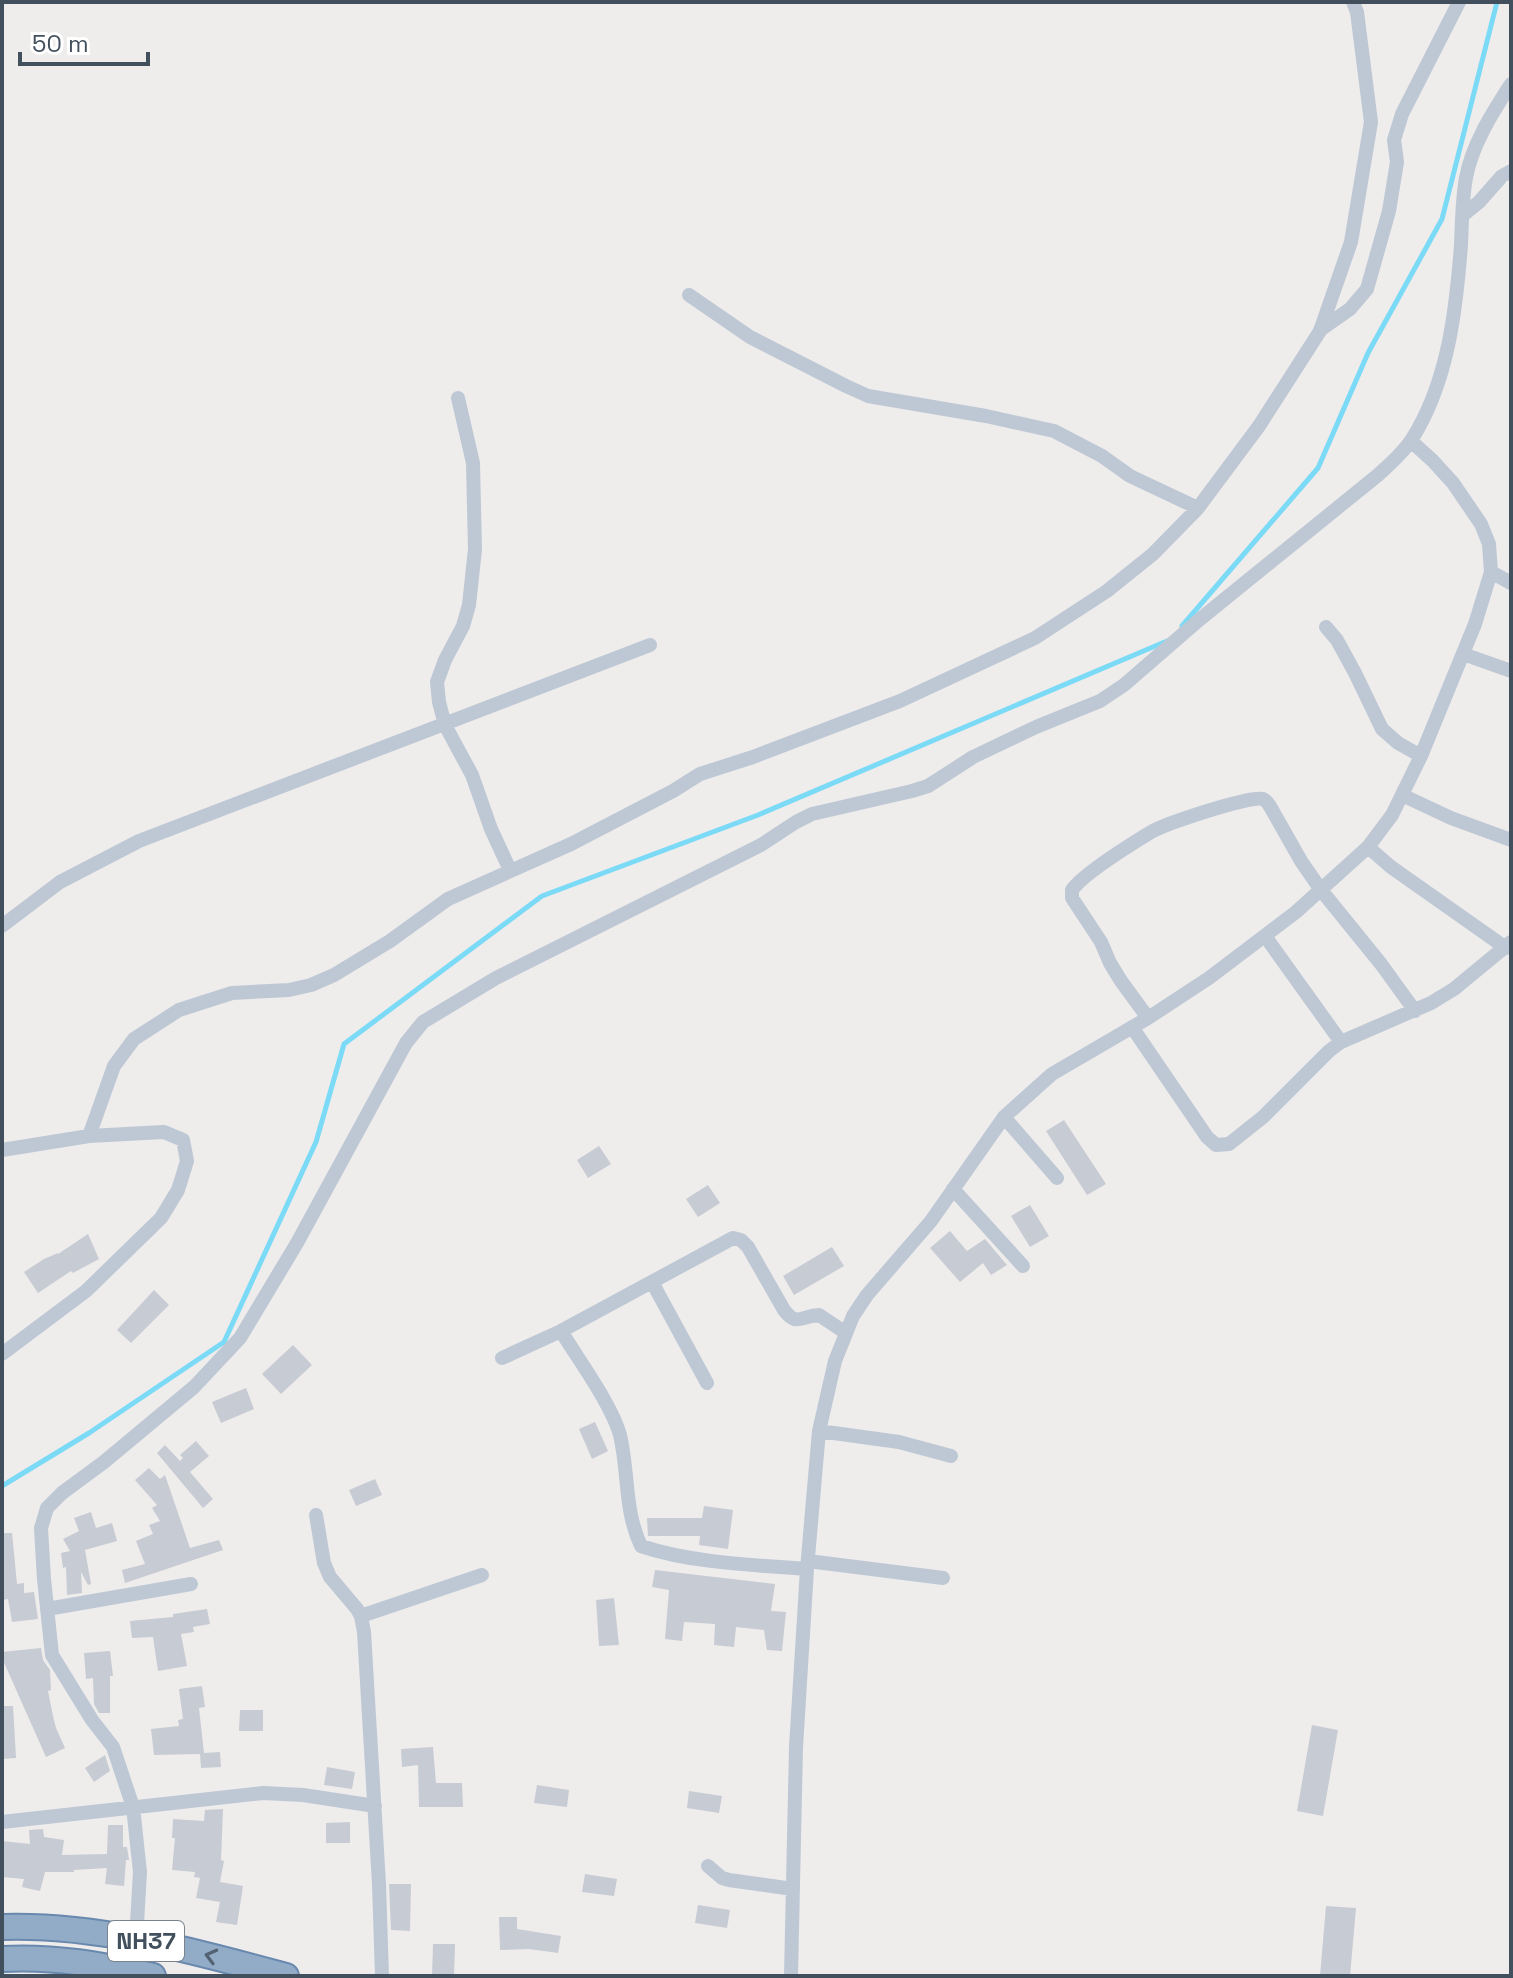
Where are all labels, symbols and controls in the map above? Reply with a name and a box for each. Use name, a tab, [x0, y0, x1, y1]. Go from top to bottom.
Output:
scale bar	[20, 16, 148, 66]
text: 50 m	[32, 28, 89, 59]
road number: NH37	[108, 1921, 184, 1961]
one-way arrow	[204, 1948, 218, 1965]

